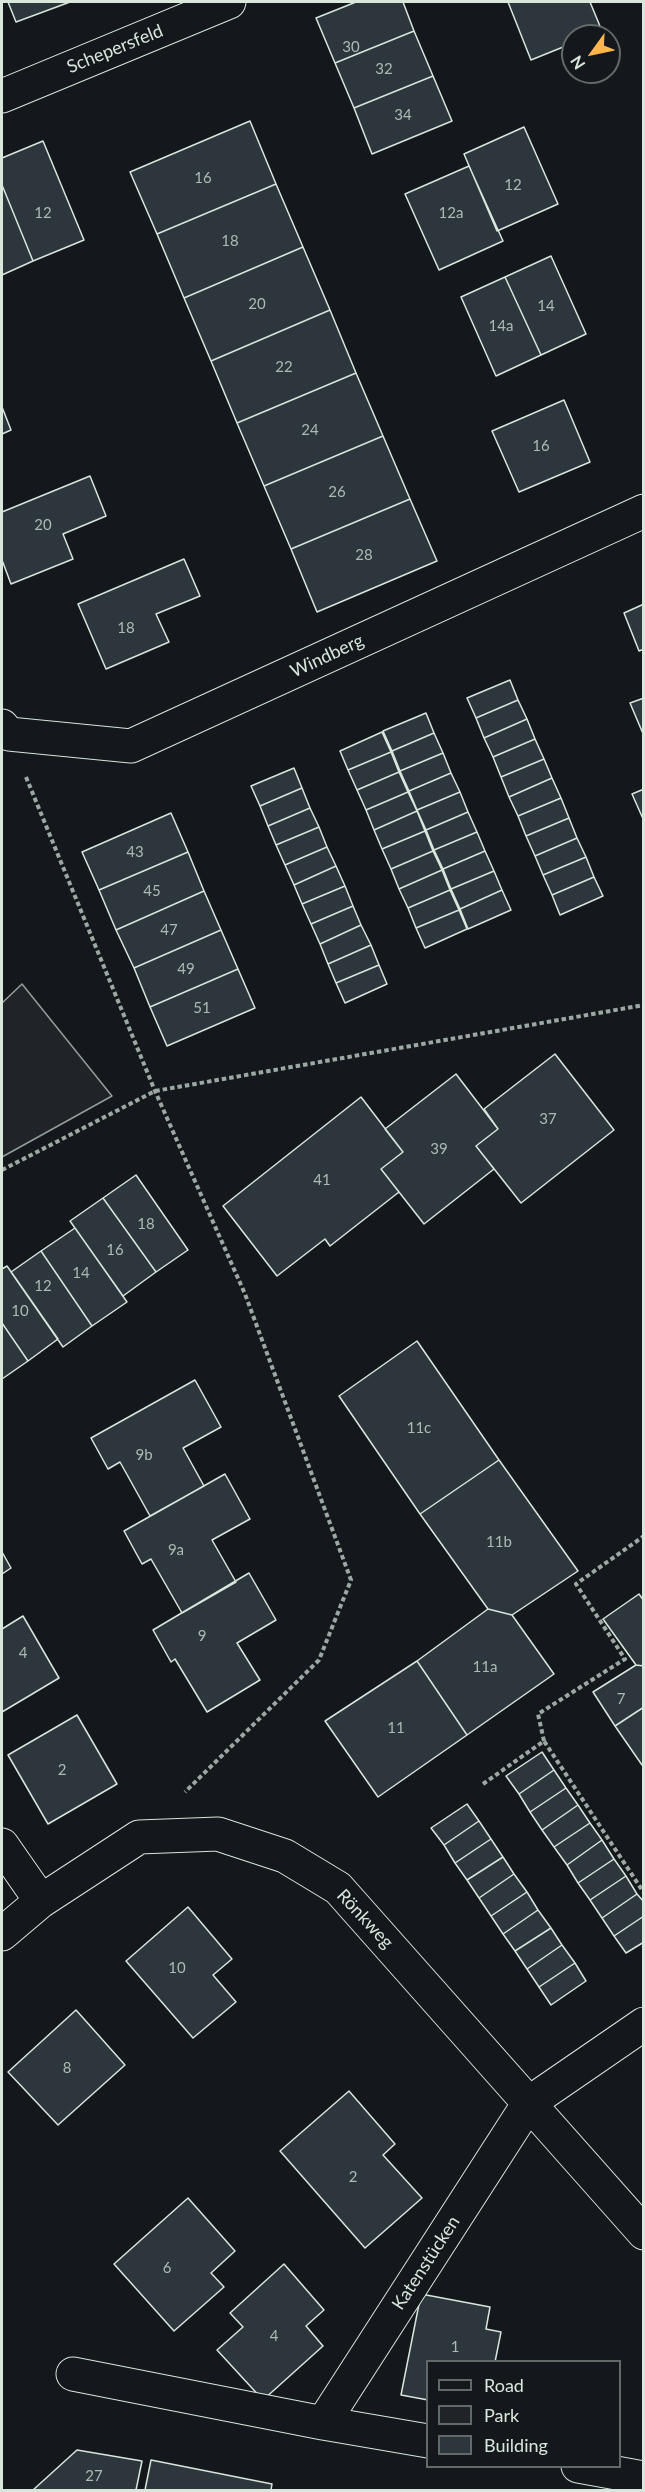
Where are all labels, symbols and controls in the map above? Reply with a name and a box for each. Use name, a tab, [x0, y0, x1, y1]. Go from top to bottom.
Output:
street label: Schepersfeld	[64, 20, 166, 78]
north arrow	[561, 24, 621, 84]
house number: 30	[342, 38, 360, 56]
text: N	[566, 53, 588, 73]
house number: 32	[375, 60, 393, 78]
house number: 34	[394, 106, 412, 124]
house number: 16	[194, 169, 212, 187]
house number: 12	[504, 176, 522, 194]
house number: 12	[34, 204, 52, 222]
house number: 12a	[439, 204, 463, 222]
house number: 18	[221, 232, 239, 250]
house number: 20	[248, 295, 266, 313]
house number: 14	[537, 297, 555, 315]
house number: 14a	[489, 317, 513, 335]
house number: 22	[275, 358, 293, 376]
house number: 24	[301, 421, 319, 439]
house number: 16	[532, 437, 550, 455]
house number: 26	[328, 483, 346, 501]
house number: 20	[34, 516, 52, 534]
house number: 28	[355, 546, 373, 564]
house number: 18	[117, 619, 135, 637]
street label: Windberg	[287, 630, 367, 682]
house number: 43	[126, 843, 144, 861]
house number: 45	[143, 882, 161, 900]
house number: 47	[160, 921, 178, 939]
house number: 49	[177, 960, 195, 978]
house number: 51	[193, 999, 211, 1017]
house number: 37	[539, 1110, 557, 1128]
house number: 39	[430, 1140, 448, 1158]
house number: 41	[313, 1171, 331, 1189]
house number: 18	[137, 1215, 155, 1233]
house number: 16	[106, 1241, 124, 1259]
house number: 14	[72, 1264, 90, 1282]
house number: 12	[34, 1277, 52, 1295]
house number: 10	[11, 1302, 29, 1320]
house number: 11c	[407, 1419, 431, 1437]
house number: 9b	[135, 1446, 153, 1464]
house number: 11b	[486, 1533, 512, 1551]
house number: 9a	[168, 1541, 184, 1559]
house number: 9	[198, 1627, 206, 1645]
house number: 4	[19, 1644, 27, 1662]
house number: 11a	[473, 1658, 497, 1676]
house number: 7	[617, 1690, 625, 1708]
house number: 11	[387, 1719, 405, 1737]
house number: 2	[58, 1761, 66, 1779]
street label: Rönkweg	[332, 1885, 398, 1953]
house number: 10	[168, 1959, 186, 1977]
house number: 8	[63, 2059, 71, 2077]
house number: 2	[349, 2168, 357, 2186]
street label: Katenstücken	[388, 2212, 464, 2314]
house number: 6	[163, 2259, 171, 2277]
house number: 4	[270, 2327, 278, 2345]
house number: 1	[451, 2338, 459, 2356]
legend	[426, 2360, 621, 2468]
text: Road	[484, 2374, 524, 2396]
text: Park	[484, 2404, 519, 2426]
text: Building	[484, 2434, 548, 2456]
house number: 27	[85, 2467, 103, 2485]

